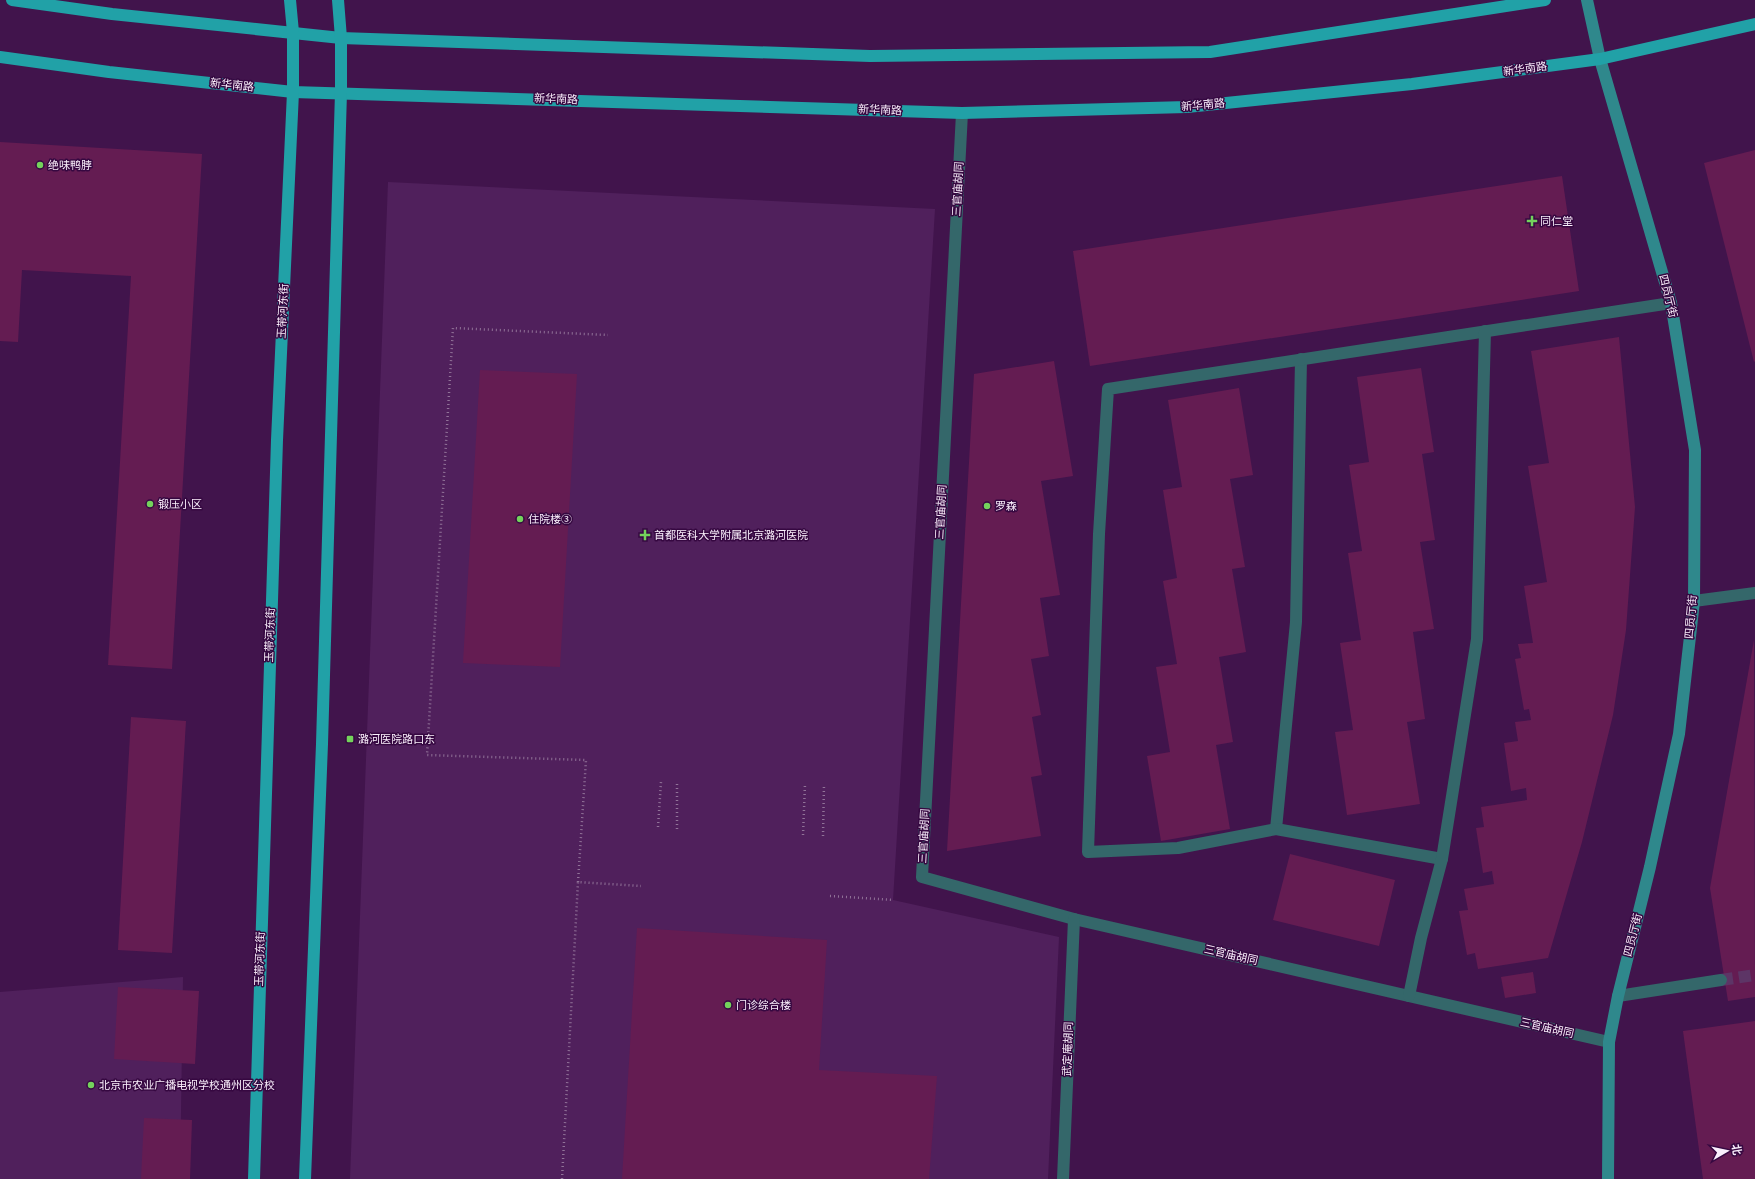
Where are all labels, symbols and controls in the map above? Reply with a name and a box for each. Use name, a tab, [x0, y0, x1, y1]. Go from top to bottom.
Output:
street label: 新华南路	[1502, 60, 1548, 78]
street label: 新华南路	[209, 76, 255, 94]
street label: 新华南路	[534, 92, 578, 106]
street label: 新华南路	[1181, 97, 1225, 113]
street label: 新华南路	[858, 103, 902, 117]
place label: 绝味鸭脖	[48, 159, 92, 172]
marker: 绝味鸭脖	[35, 160, 45, 170]
street label: 三官庙胡同	[950, 161, 966, 217]
place label: 同仁堂	[1540, 215, 1573, 228]
marker: 同仁堂	[1527, 216, 1537, 226]
street label: 四员厅街	[1656, 273, 1680, 319]
street label: 玉带河东街	[275, 283, 291, 339]
street label: 三官庙胡同	[933, 484, 949, 540]
place label: 锻压小区	[158, 498, 202, 511]
marker: 锻压小区	[145, 499, 155, 509]
place label: 罗森	[995, 500, 1017, 513]
marker: 罗森	[982, 501, 992, 511]
place label: 住院楼③	[528, 513, 572, 526]
marker: 住院楼③	[515, 514, 525, 524]
marker: 首都医科大学附属北京潞河医院	[639, 529, 651, 541]
place label: 首都医科大学附属北京潞河医院	[654, 529, 808, 542]
street label: 四员厅街	[1683, 595, 1699, 639]
street label: 玉带河东街	[263, 607, 277, 663]
place label: 潞河医院路口东	[358, 733, 435, 746]
marker: 潞河医院路口东	[345, 734, 355, 744]
street label: 三官庙胡同	[916, 808, 932, 864]
street label: 四员厅街	[1621, 912, 1645, 958]
street label: 玉带河东街	[253, 931, 267, 987]
street label: 三官庙胡同	[1203, 942, 1259, 968]
place label: 门诊综合楼	[736, 999, 791, 1012]
marker: 门诊综合楼	[723, 1000, 733, 1010]
street label: 三官庙胡同	[1519, 1015, 1575, 1041]
street label: 武定庵胡同	[1061, 1021, 1075, 1077]
place label: 北京市农业广播电视学校通州区分校	[99, 1079, 275, 1092]
marker: 北京市农业广播电视学校通州区分校	[86, 1080, 96, 1090]
north arrow	[1707, 1131, 1747, 1171]
text: 北	[1729, 1143, 1744, 1156]

